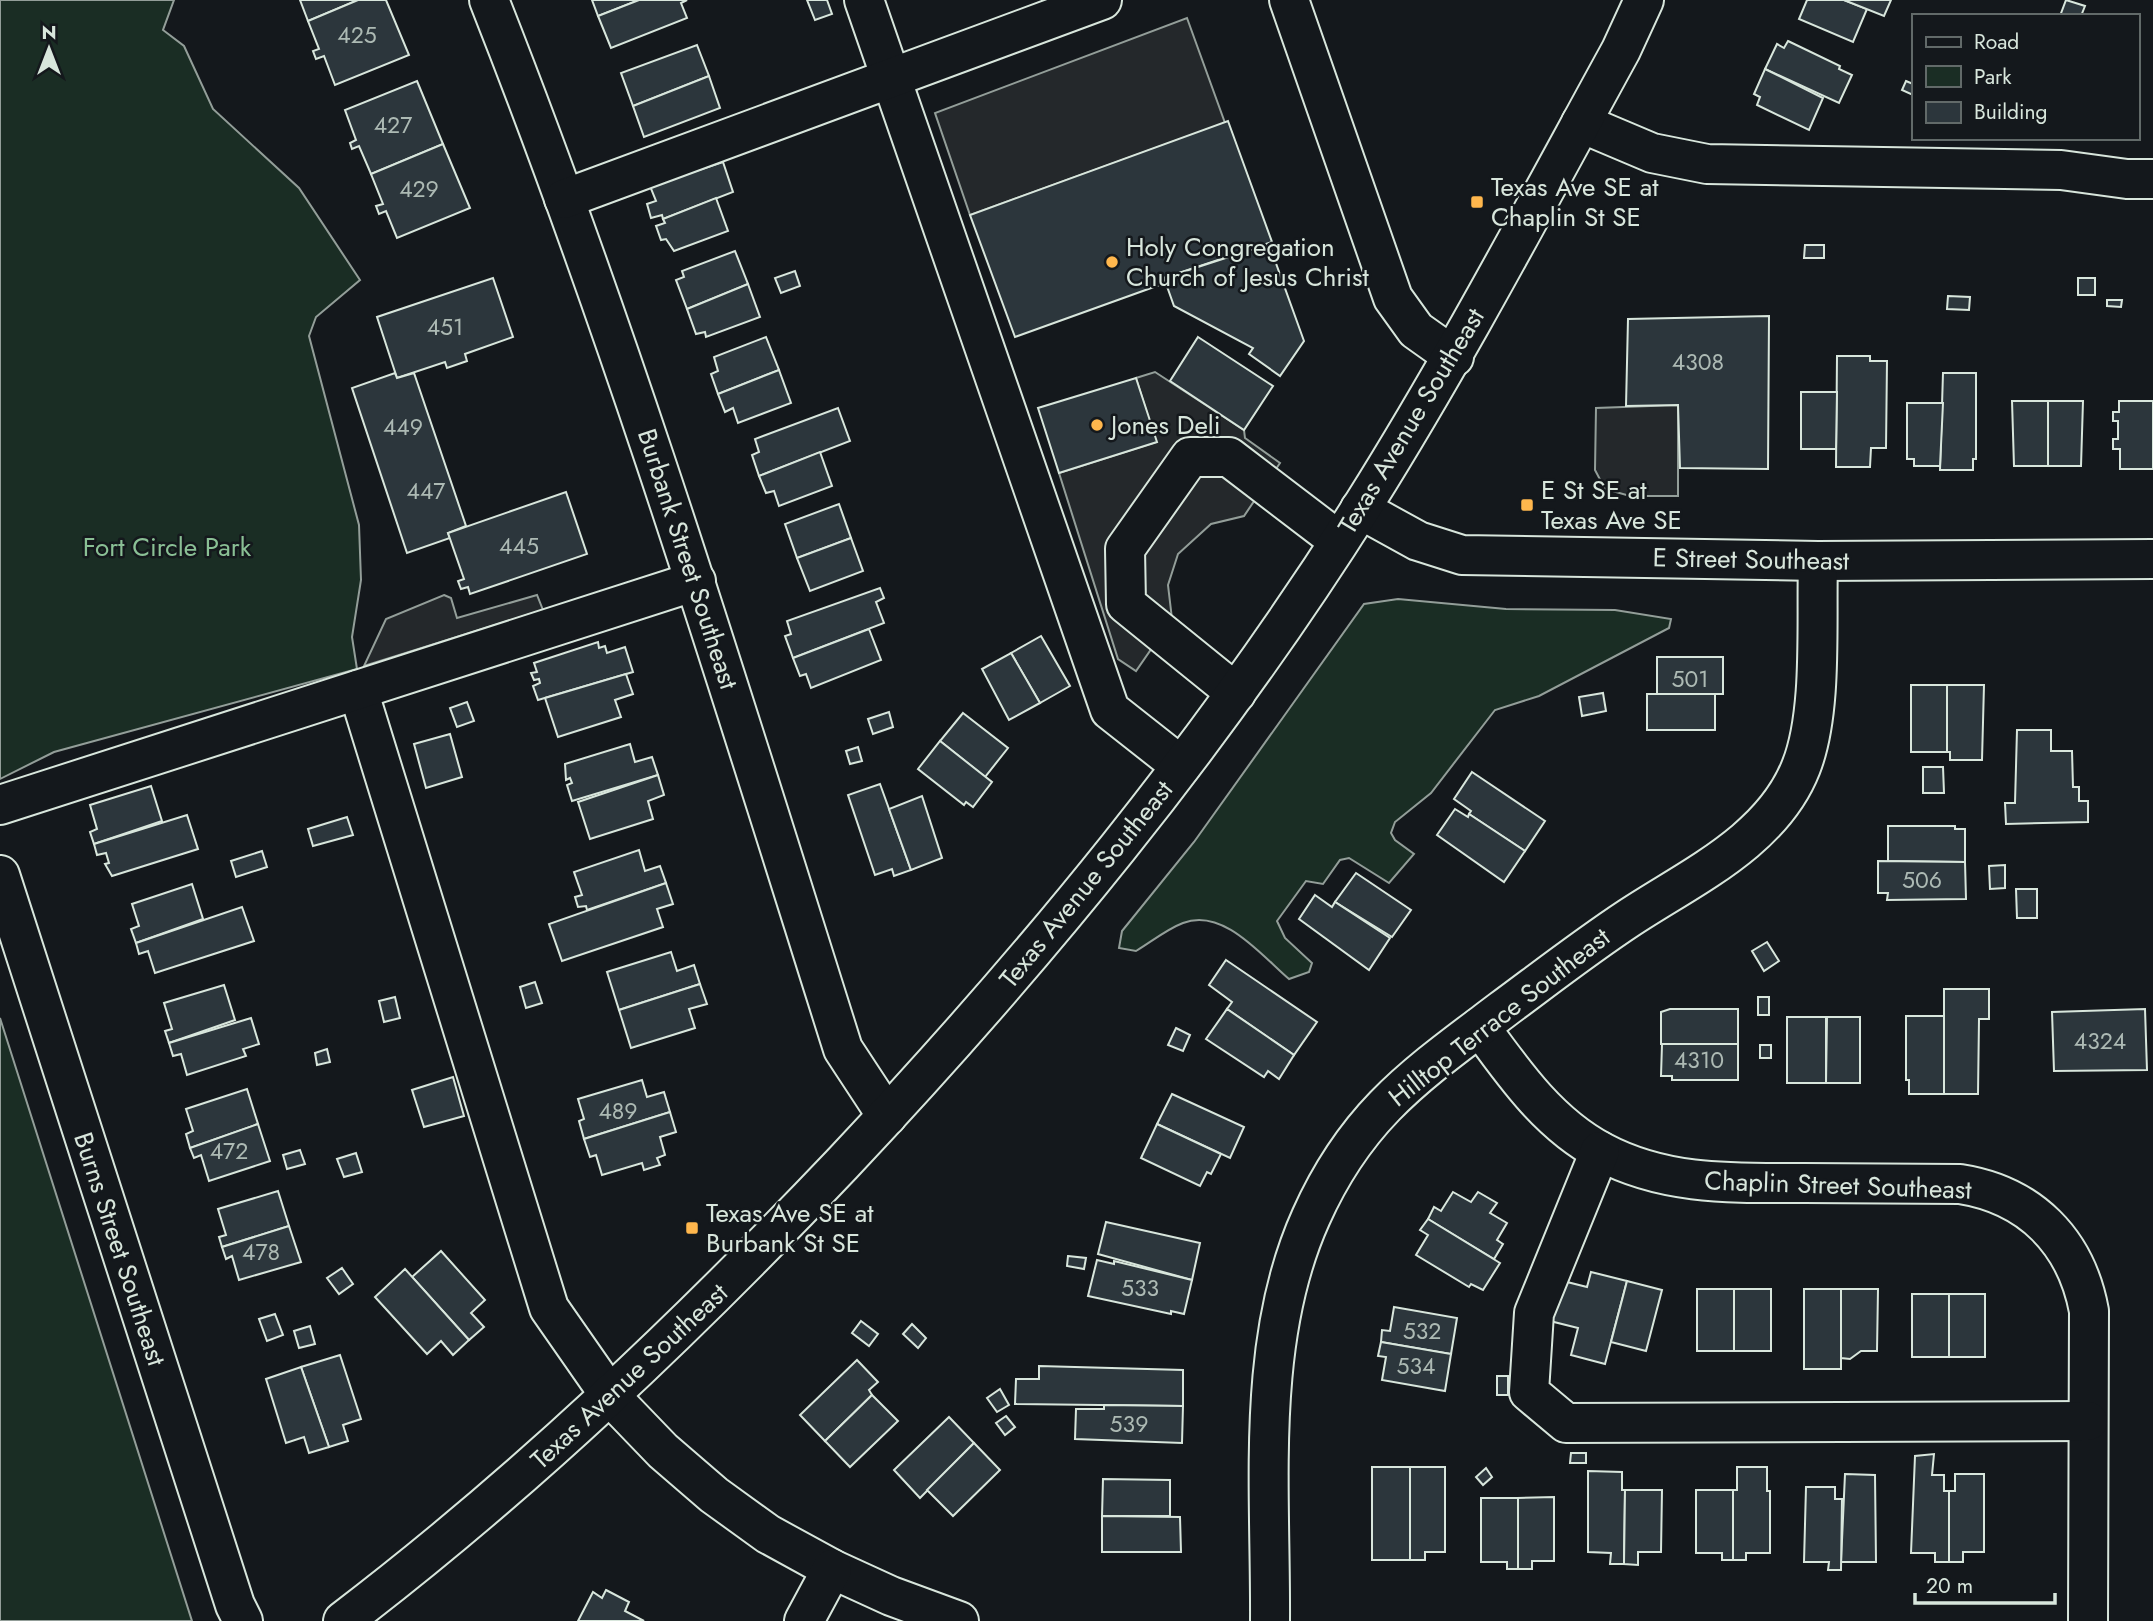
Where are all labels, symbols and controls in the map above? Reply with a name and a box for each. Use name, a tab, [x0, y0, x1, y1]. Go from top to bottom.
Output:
north arrow	[14, 14, 84, 84]
legend	[1912, 14, 2139, 140]
house number: 425	[337, 18, 377, 52]
text: N	[41, 19, 57, 46]
text: Road	[1974, 27, 2019, 57]
text: Park	[1974, 62, 2012, 92]
text: Building	[1974, 97, 2047, 127]
house number: 427	[374, 108, 412, 142]
place label: Texas Ave SE at Chaplin St SE	[1491, 168, 1659, 236]
house number: 429	[399, 172, 439, 206]
marker: Texas Ave SE at Chaplin St SE	[1469, 194, 1485, 210]
place label: Holy Congregation Church of Jesus Christ	[1126, 228, 1370, 296]
marker: Holy Congregation Church of Jesus Christ	[1104, 254, 1120, 270]
street label: Texas Avenue Southeast	[1328, 300, 1494, 541]
house number: 451	[427, 310, 463, 344]
house number: 4308	[1672, 345, 1724, 379]
place label: Jones Deli	[1108, 406, 1221, 444]
house number: 449	[383, 410, 423, 444]
marker: Jones Deli	[1089, 417, 1105, 433]
street label: Burbank Street Southeast	[628, 424, 748, 695]
place label: E St SE at Texas Ave SE	[1541, 471, 1682, 539]
house number: 447	[407, 474, 445, 508]
marker: E St SE at Texas Ave SE	[1519, 497, 1535, 513]
park label: Fort Circle Park	[83, 528, 252, 566]
house number: 445	[499, 529, 539, 563]
street label: E Street Southeast	[1652, 538, 1850, 580]
house number: 501	[1671, 662, 1709, 696]
street label: Texas Avenue Southeast	[990, 771, 1182, 996]
house number: 506	[1902, 863, 1942, 897]
street label: Hilltop Terrace Southeast	[1380, 918, 1618, 1116]
house number: 4324	[2074, 1024, 2126, 1058]
house number: 4310	[1674, 1043, 1724, 1077]
house number: 489	[598, 1094, 638, 1128]
street label: Burns Street Southeast	[64, 1127, 176, 1371]
house number: 472	[210, 1134, 248, 1168]
street label: Chaplin Street Southeast	[1704, 1161, 1973, 1209]
place label: Texas Ave SE at Burbank St SE	[706, 1194, 874, 1262]
marker: Texas Ave SE at Burbank St SE	[684, 1220, 700, 1236]
house number: 478	[242, 1235, 280, 1269]
house number: 533	[1121, 1271, 1159, 1305]
street label: Texas Avenue Southeast	[522, 1274, 737, 1478]
house number: 532	[1403, 1314, 1441, 1348]
house number: 534	[1397, 1349, 1435, 1383]
house number: 539	[1110, 1407, 1148, 1441]
scale bar	[1915, 1562, 2055, 1606]
text: 20 m	[1926, 1571, 1973, 1601]

